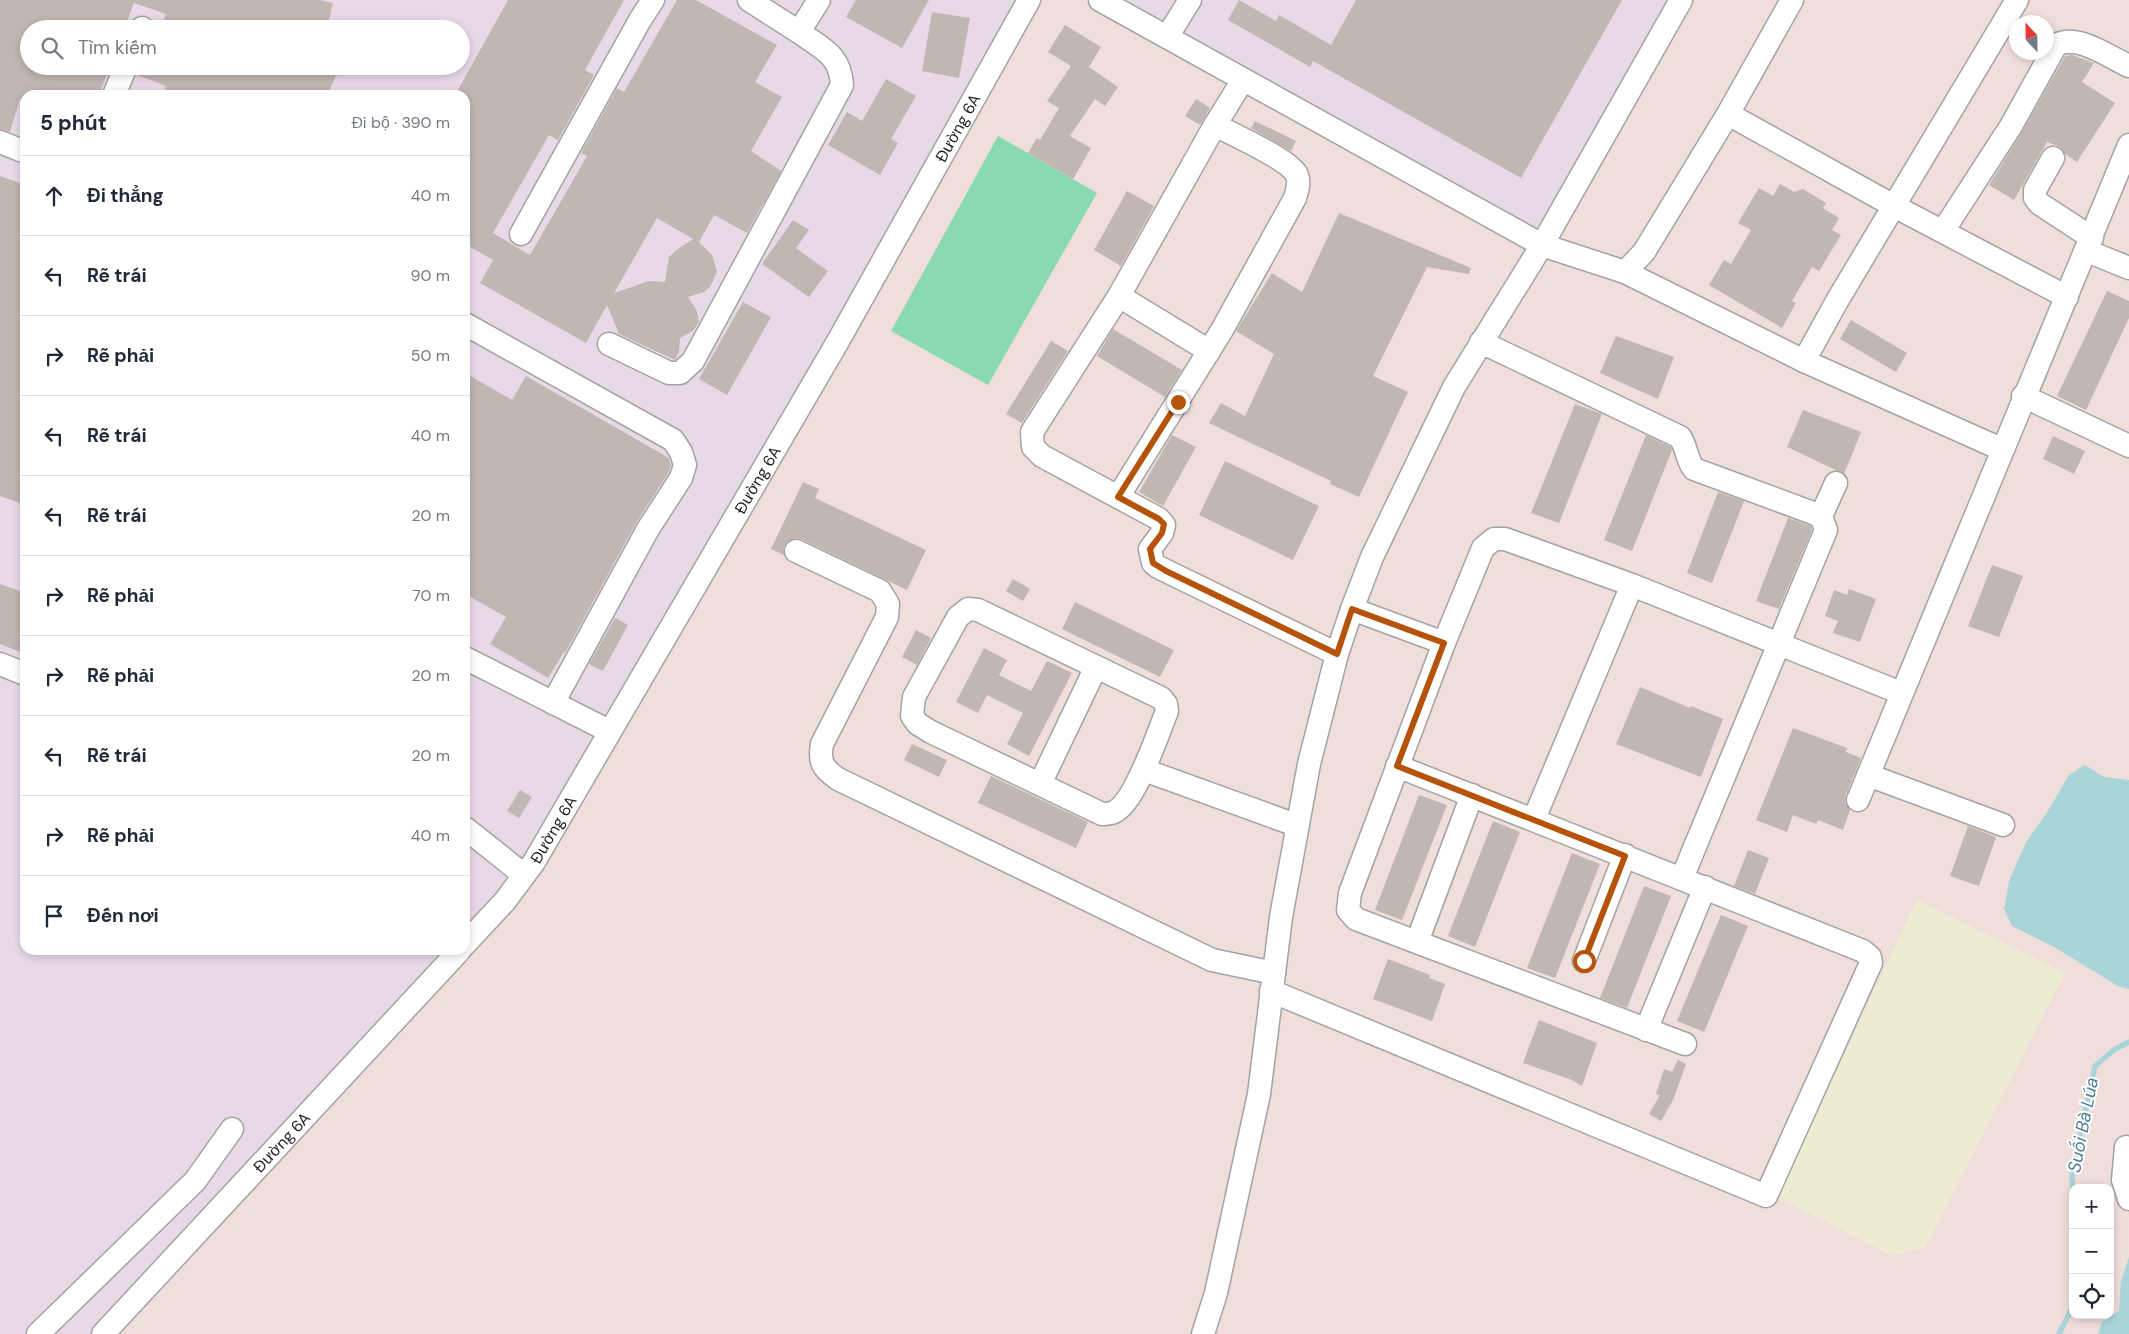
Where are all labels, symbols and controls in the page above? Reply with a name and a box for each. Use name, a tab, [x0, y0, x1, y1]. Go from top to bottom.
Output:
north arrow	[2009, 15, 2054, 60]
search box	[20, 20, 470, 75]
icon: search	[38, 34, 66, 62]
text: Tìm kiếm	[78, 35, 157, 60]
street label: Đường 6A	[930, 90, 985, 166]
text: 5 phút	[40, 109, 107, 137]
text: Đi bộ · 390 m	[351, 112, 450, 133]
icon: ahead	[40, 182, 68, 210]
text: Đi thẳng	[87, 183, 164, 208]
text: 40 m	[411, 185, 450, 206]
icon: left	[40, 262, 68, 290]
text: Rẽ trái	[87, 263, 147, 288]
text: 90 m	[410, 265, 450, 286]
icon: right	[40, 342, 68, 370]
text: Rẽ phải	[87, 343, 154, 368]
text: 50 m	[411, 345, 450, 366]
route end	[1167, 391, 1190, 414]
icon: left	[40, 422, 68, 450]
text: Rẽ trái	[87, 423, 147, 448]
text: 40 m	[411, 425, 450, 446]
street label: Đường 6A	[729, 442, 785, 517]
icon: left	[40, 502, 68, 530]
text: Rẽ trái	[87, 503, 147, 528]
text: 20 m	[411, 505, 450, 526]
icon: right	[40, 582, 68, 610]
text: Rẽ phải	[87, 583, 154, 608]
text: 70 m	[412, 585, 450, 606]
icon: right	[40, 662, 68, 690]
text: Rẽ phải	[87, 663, 154, 688]
text: 20 m	[411, 665, 450, 686]
icon: left	[40, 742, 68, 770]
text: Rẽ trái	[87, 743, 147, 768]
text: 20 m	[411, 745, 450, 766]
street label: Đường 6A	[525, 791, 581, 867]
icon: right	[40, 822, 68, 850]
text: Rẽ phải	[87, 823, 154, 848]
text: 40 m	[411, 825, 450, 846]
icon: arrive	[40, 902, 68, 930]
text: Đến nơi	[87, 903, 159, 928]
route start	[1573, 950, 1596, 973]
water label: Suối Bà Lúa	[2062, 1075, 2104, 1175]
street label: Đường 6A	[248, 1107, 315, 1177]
map controls	[2069, 1184, 2114, 1319]
button: +	[2069, 1184, 2114, 1229]
button: −	[2069, 1229, 2114, 1274]
button: locate	[2069, 1274, 2114, 1319]

